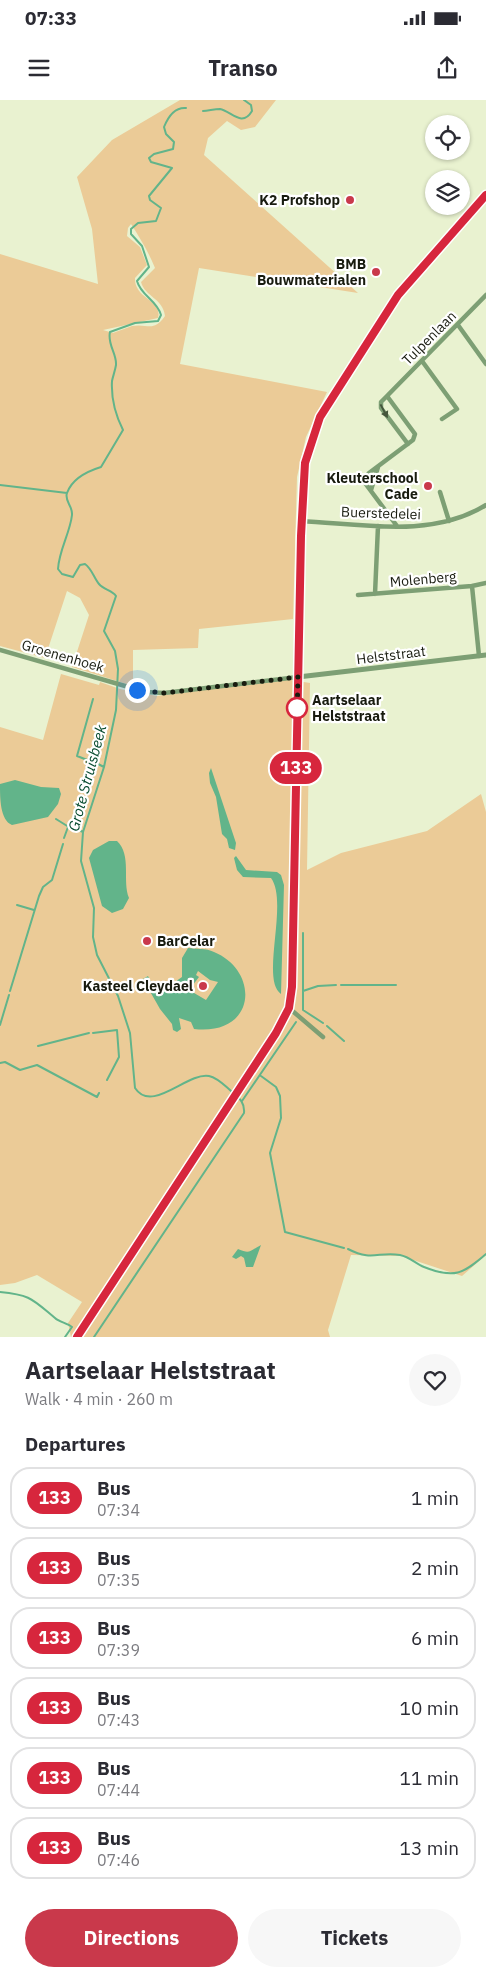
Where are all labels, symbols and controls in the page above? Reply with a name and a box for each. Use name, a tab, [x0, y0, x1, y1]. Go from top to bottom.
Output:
text: 07:33	[25, 6, 77, 30]
text: Transo	[208, 53, 278, 82]
icon: menu	[25, 54, 53, 82]
icon: share	[433, 54, 461, 82]
map controls	[425, 115, 470, 215]
button: locate	[425, 115, 470, 160]
button: layers	[425, 170, 470, 215]
place label: K2 Profshop	[259, 191, 340, 209]
marker: K2 Profshop	[344, 194, 356, 206]
place label: BMB Bouwmaterialen	[257, 255, 366, 289]
marker: BMB Bouwmaterialen	[370, 266, 382, 278]
street label: Tulpenlaan	[398, 307, 460, 369]
one-way arrow	[380, 403, 388, 418]
place label: Kleuterschool Cade	[326, 469, 418, 503]
marker: Kleuterschool Cade	[422, 480, 434, 492]
street label: Buerstedelei	[341, 503, 421, 523]
street label: Molenberg	[389, 567, 458, 591]
street label: Groenenhoek	[20, 636, 107, 677]
street label: Helststraat	[355, 642, 427, 668]
your location	[125, 678, 150, 703]
place label: Aartselaar Helststraat	[312, 691, 386, 725]
marker: Aartselaar Helststraat	[286, 697, 308, 719]
water label: Grote Struisbeek	[64, 722, 110, 833]
line badge: 133	[267, 752, 325, 784]
text: 133	[280, 756, 312, 779]
place label: BarCelar	[157, 932, 215, 950]
marker: BarCelar	[141, 935, 153, 947]
place label: Kasteel Cleydael	[83, 977, 193, 995]
marker: Kasteel Cleydael	[197, 980, 209, 992]
text: Aartselaar Helststraat	[25, 1354, 276, 1386]
button: heart	[409, 1354, 461, 1406]
text: Walk · 4 min · 260 m	[25, 1389, 173, 1409]
text: Departures	[25, 1432, 125, 1456]
text: Bus	[97, 1476, 131, 1500]
text: 133	[38, 1486, 71, 1509]
text: 1 min	[411, 1486, 459, 1510]
text: 07:34	[97, 1500, 140, 1520]
text: Bus	[97, 1546, 131, 1570]
text: 133	[38, 1556, 71, 1579]
text: 2 min	[411, 1556, 459, 1580]
text: 07:35	[97, 1570, 140, 1590]
text: Bus	[97, 1616, 131, 1640]
text: 133	[38, 1626, 71, 1649]
text: 6 min	[411, 1626, 459, 1650]
text: 07:39	[97, 1640, 140, 1660]
text: Bus	[97, 1686, 131, 1710]
text: 133	[38, 1696, 71, 1719]
text: 10 min	[400, 1696, 459, 1720]
text: 07:43	[97, 1710, 140, 1730]
text: Bus	[97, 1756, 131, 1780]
text: 133	[38, 1766, 71, 1789]
text: 11 min	[400, 1766, 459, 1790]
text: 07:44	[97, 1780, 140, 1800]
text: Bus	[97, 1826, 131, 1850]
text: 133	[38, 1836, 71, 1859]
text: 13 min	[400, 1836, 459, 1860]
text: 07:46	[97, 1850, 140, 1870]
button: Directions	[25, 1909, 238, 1967]
button: Tickets	[248, 1909, 461, 1967]

